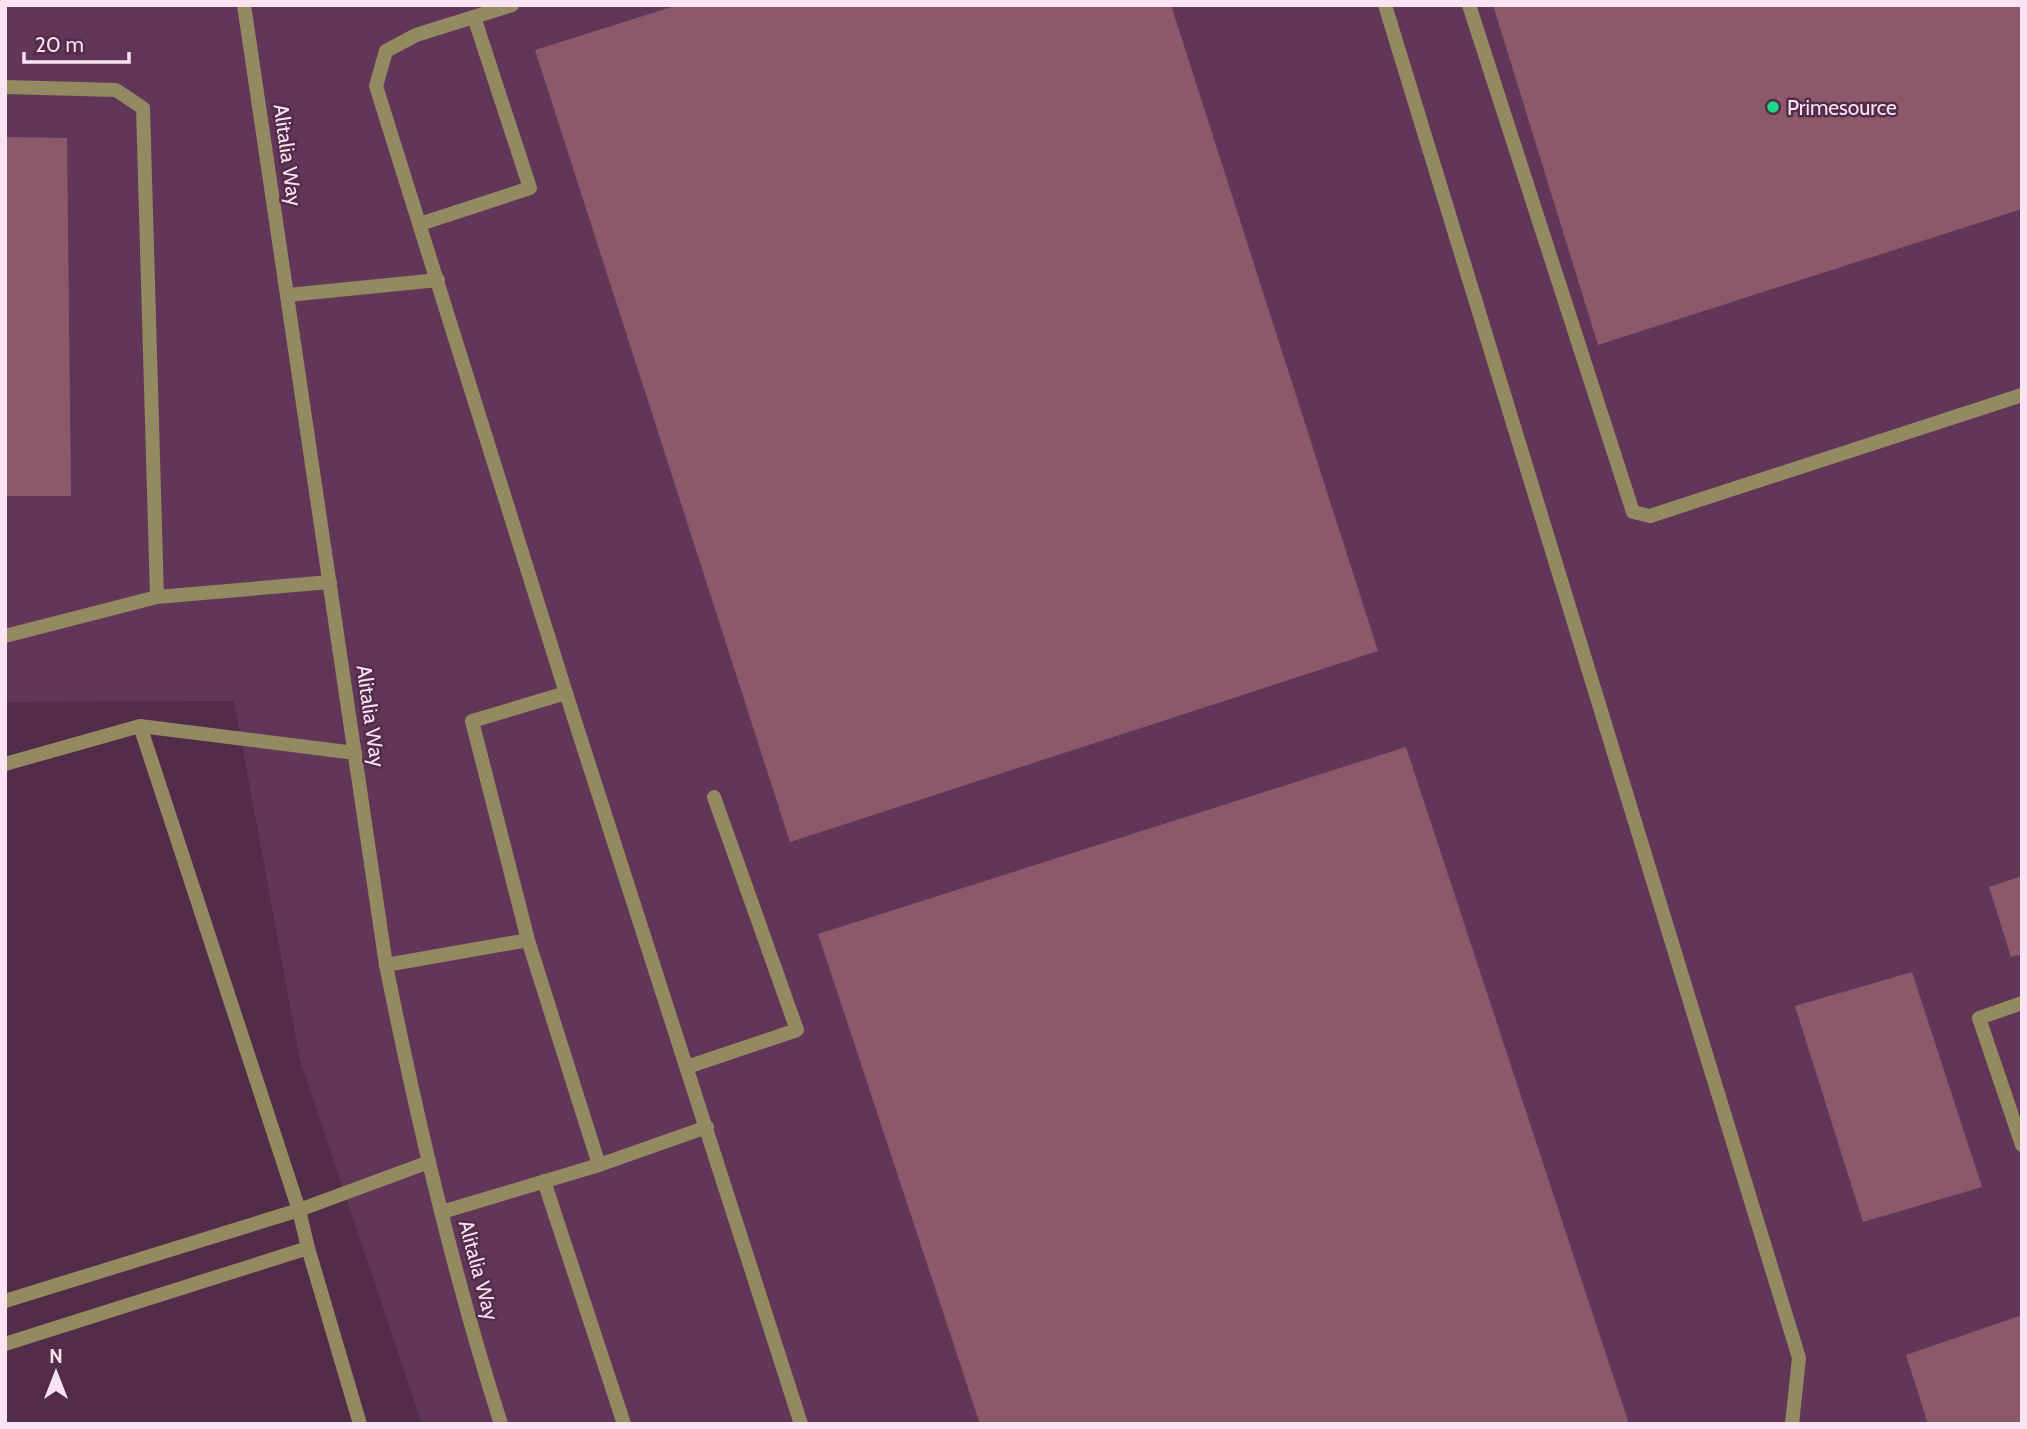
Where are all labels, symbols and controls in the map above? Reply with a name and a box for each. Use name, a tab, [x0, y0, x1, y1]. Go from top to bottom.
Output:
scale bar	[24, 21, 130, 65]
text: 20 m	[35, 32, 84, 57]
place label: Primesource	[1787, 95, 1897, 120]
marker: Primesource	[1765, 99, 1781, 115]
street label: Alitalia Way	[268, 102, 308, 208]
street label: Alitalia Way	[351, 663, 391, 769]
street label: Alitalia Way	[454, 1217, 504, 1323]
north arrow	[21, 1338, 91, 1408]
text: N	[49, 1345, 63, 1368]

